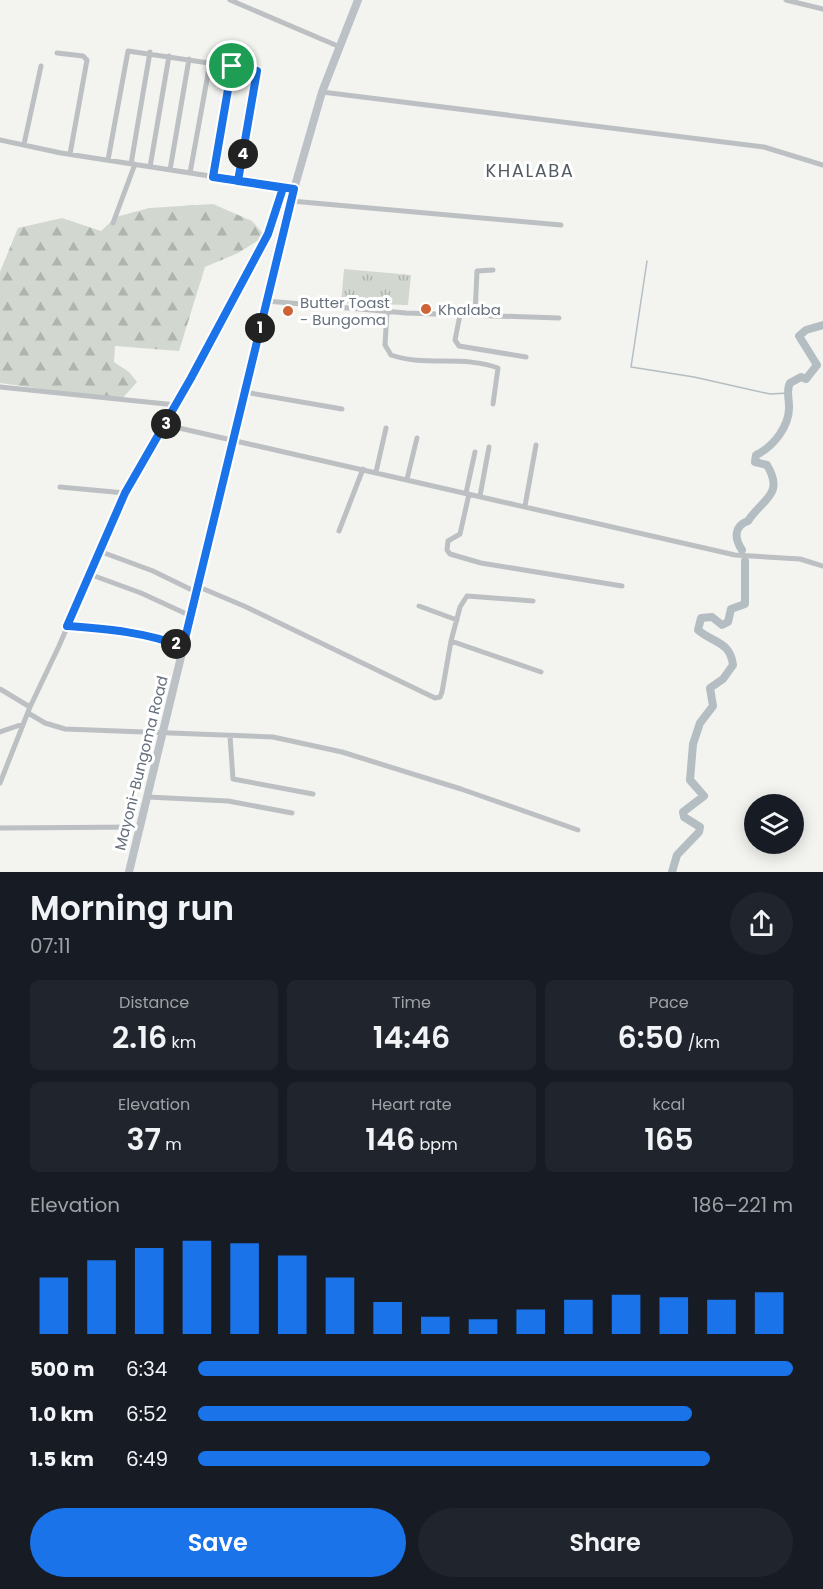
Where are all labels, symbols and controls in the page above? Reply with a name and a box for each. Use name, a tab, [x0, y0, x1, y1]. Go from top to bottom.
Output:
pin	[206, 40, 257, 91]
icon: arrive	[215, 49, 248, 82]
pin: 4	[228, 139, 258, 169]
text: 4	[238, 142, 248, 165]
district label: KHALABA	[486, 158, 574, 183]
place label: Butter Toast - Bungoma	[300, 292, 390, 330]
place label: Khalaba	[438, 299, 501, 320]
marker: Khalaba	[419, 302, 433, 316]
marker: Butter Toast - Bungoma	[281, 304, 295, 318]
pin: 1	[245, 313, 275, 343]
text: 1	[257, 316, 263, 339]
pin: 3	[151, 409, 181, 439]
text: 3	[161, 412, 171, 435]
pin: 2	[161, 629, 191, 659]
text: 2	[171, 632, 181, 655]
street label: Mayoni-Bungoma Road	[109, 673, 173, 853]
map controls	[744, 794, 804, 854]
button: layers	[744, 794, 804, 854]
text: Morning run	[30, 885, 234, 932]
button: share	[730, 892, 793, 955]
text: 07:11	[30, 932, 71, 960]
text: Distance	[119, 991, 189, 1014]
text: Time	[392, 991, 431, 1014]
text: Pace	[649, 991, 689, 1014]
text: 2.16	[112, 1016, 167, 1059]
text: 14:46	[373, 1016, 450, 1059]
text: 6:50	[618, 1016, 683, 1059]
text: km	[167, 1031, 196, 1054]
text: /km	[683, 1031, 720, 1054]
text: Elevation	[118, 1093, 190, 1116]
text: Heart rate	[371, 1093, 452, 1116]
text: kcal	[652, 1093, 685, 1116]
text: 37	[127, 1118, 161, 1161]
text: 146	[365, 1118, 415, 1161]
text: 165	[644, 1118, 694, 1161]
text: m	[161, 1133, 182, 1156]
text: bpm	[415, 1133, 458, 1156]
text: Elevation	[30, 1191, 120, 1219]
text: 186–221 m	[692, 1191, 793, 1219]
text: 500 m	[30, 1355, 95, 1383]
text: 6:34	[126, 1355, 167, 1383]
text: 1.0 km	[30, 1400, 94, 1428]
text: 6:52	[126, 1400, 167, 1428]
text: 1.5 km	[30, 1445, 94, 1473]
text: 6:49	[126, 1445, 168, 1473]
button: Save	[30, 1508, 406, 1577]
button: Share	[418, 1508, 793, 1577]

